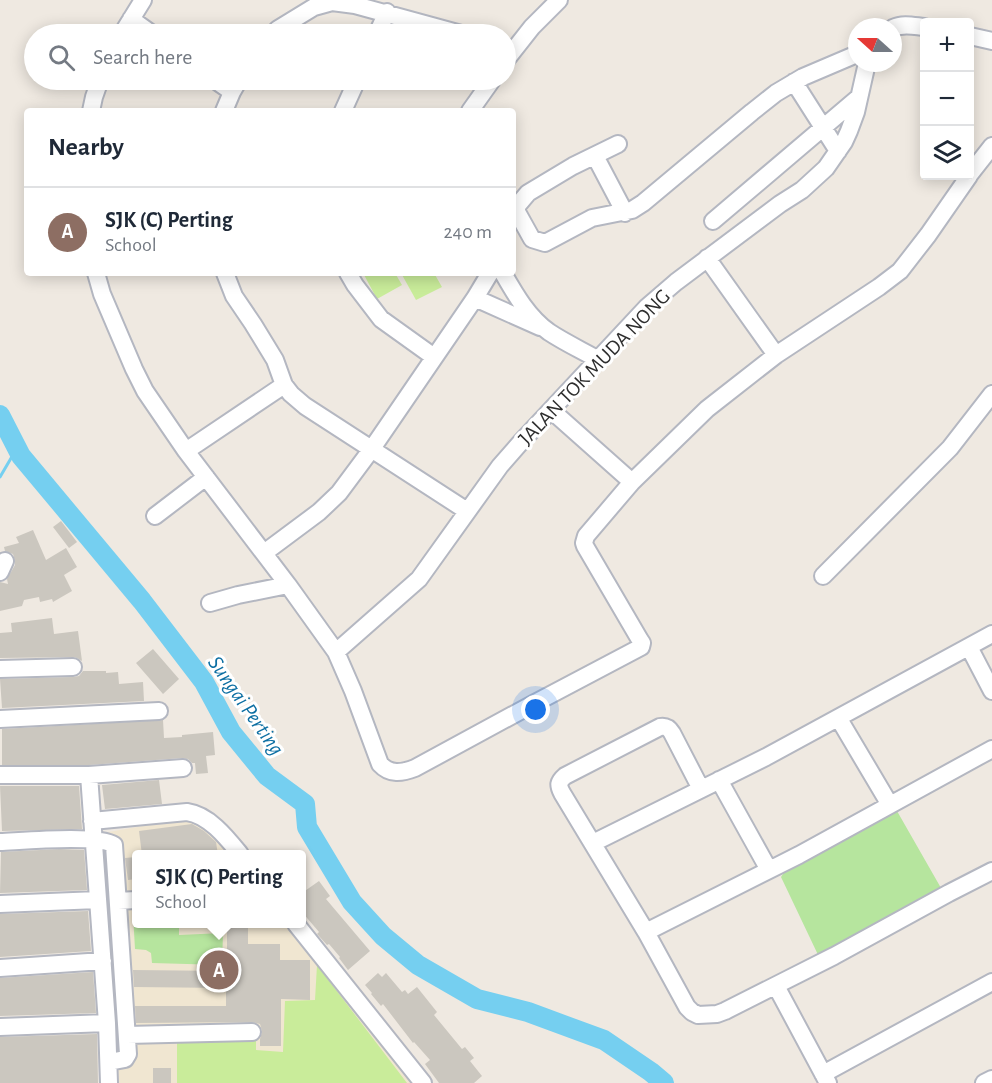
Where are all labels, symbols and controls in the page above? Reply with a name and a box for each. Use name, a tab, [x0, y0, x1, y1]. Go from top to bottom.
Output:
north arrow	[848, 18, 902, 72]
map controls	[920, 18, 974, 180]
button: +	[920, 18, 974, 72]
search box	[24, 24, 516, 90]
icon: search	[45, 41, 78, 74]
text: Search here	[93, 46, 192, 68]
button: −	[920, 72, 974, 126]
button: layers	[920, 126, 974, 180]
text: Nearby	[48, 134, 124, 160]
text: SJK (C) Perting	[105, 209, 233, 231]
text: A	[62, 222, 74, 242]
text: 240 m	[443, 222, 492, 242]
text: School	[105, 235, 157, 255]
street label: JALAN TOK MUDA NONG	[515, 285, 674, 449]
water label: Sungai Perting	[204, 652, 288, 759]
your location	[521, 695, 550, 724]
popup	[132, 850, 306, 928]
text: SJK (C) Perting	[155, 866, 283, 888]
text: School	[155, 892, 207, 912]
pin: A	[200, 948, 238, 992]

